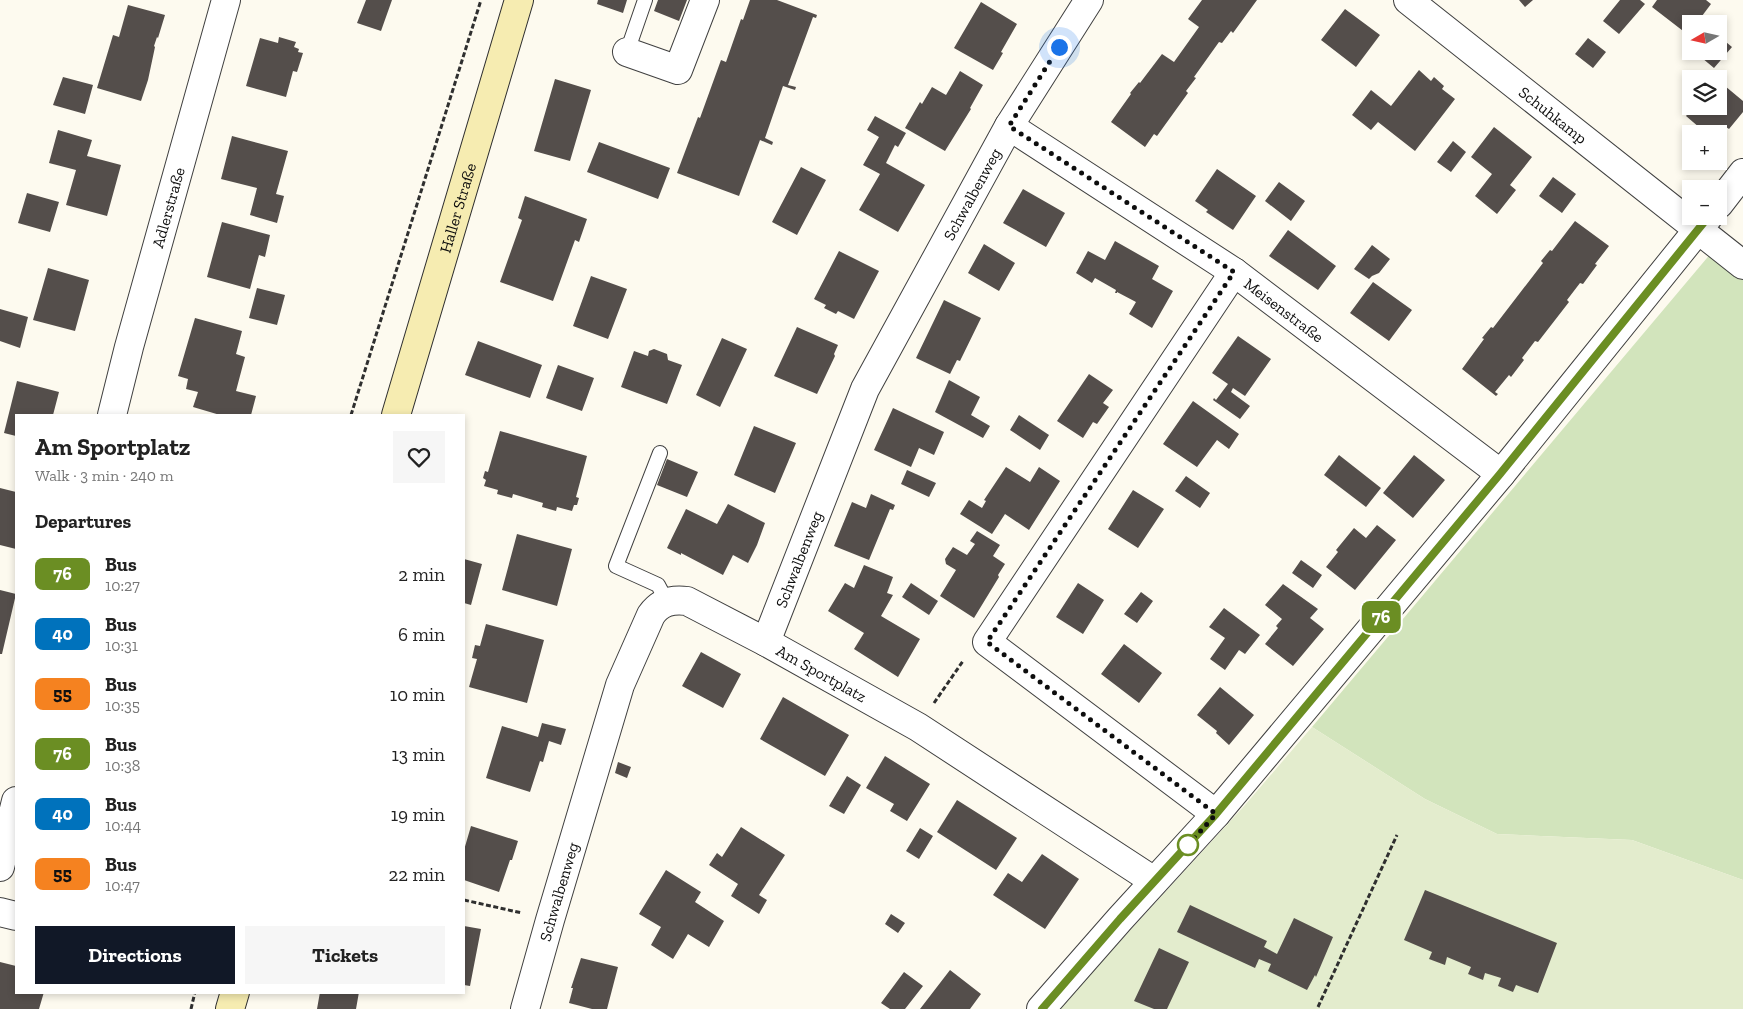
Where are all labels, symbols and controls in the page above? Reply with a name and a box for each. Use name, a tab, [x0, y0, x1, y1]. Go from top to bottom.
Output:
north arrow	[1682, 15, 1728, 60]
map controls	[1682, 15, 1727, 225]
your location	[1047, 35, 1072, 60]
button: layers	[1682, 70, 1727, 115]
street label: Schuhkamp	[1515, 82, 1591, 148]
button: +	[1682, 125, 1727, 170]
street label: Schwalbenweg	[939, 144, 1005, 243]
street label: Haller Straße	[435, 161, 480, 255]
street label: Adlerstraße	[148, 165, 188, 250]
button: −	[1682, 180, 1727, 225]
street label: Meisenstraße	[1241, 274, 1328, 346]
button: heart	[393, 431, 445, 483]
text: Am Sportplatz	[35, 432, 190, 461]
text: Walk · 3 min · 240 m	[35, 466, 174, 485]
street label: Schwalbenweg	[771, 508, 826, 610]
text: Departures	[35, 510, 131, 533]
text: Bus	[105, 553, 137, 576]
text: 76	[53, 563, 72, 585]
text: 2 min	[398, 563, 445, 586]
text: 10:27	[105, 576, 140, 595]
line badge: 76	[1358, 601, 1404, 633]
text: 76	[1372, 606, 1390, 628]
text: Bus	[105, 613, 137, 636]
text: 40	[52, 623, 73, 645]
text: 6 min	[398, 623, 445, 646]
text: 10:31	[105, 636, 138, 655]
street label: Am Sportplatz	[773, 640, 870, 706]
text: Bus	[105, 673, 137, 696]
text: 55	[53, 683, 72, 705]
text: 10 min	[390, 683, 445, 706]
text: 10:35	[105, 696, 140, 715]
text: Bus	[105, 733, 137, 756]
text: 76	[53, 743, 72, 765]
text: 13 min	[391, 743, 445, 766]
text: 10:38	[105, 756, 140, 775]
text: Bus	[105, 793, 137, 816]
text: 40	[52, 803, 73, 825]
text: 19 min	[391, 803, 445, 826]
text: 10:44	[105, 816, 141, 835]
unlabelled marker	[1177, 834, 1199, 856]
street label: Schwalbenweg	[535, 840, 582, 943]
text: Bus	[105, 853, 137, 876]
text: 55	[53, 863, 72, 885]
text: 22 min	[389, 863, 445, 886]
text: 10:47	[105, 876, 140, 895]
button: Directions	[35, 926, 235, 984]
button: Tickets	[245, 926, 445, 984]

